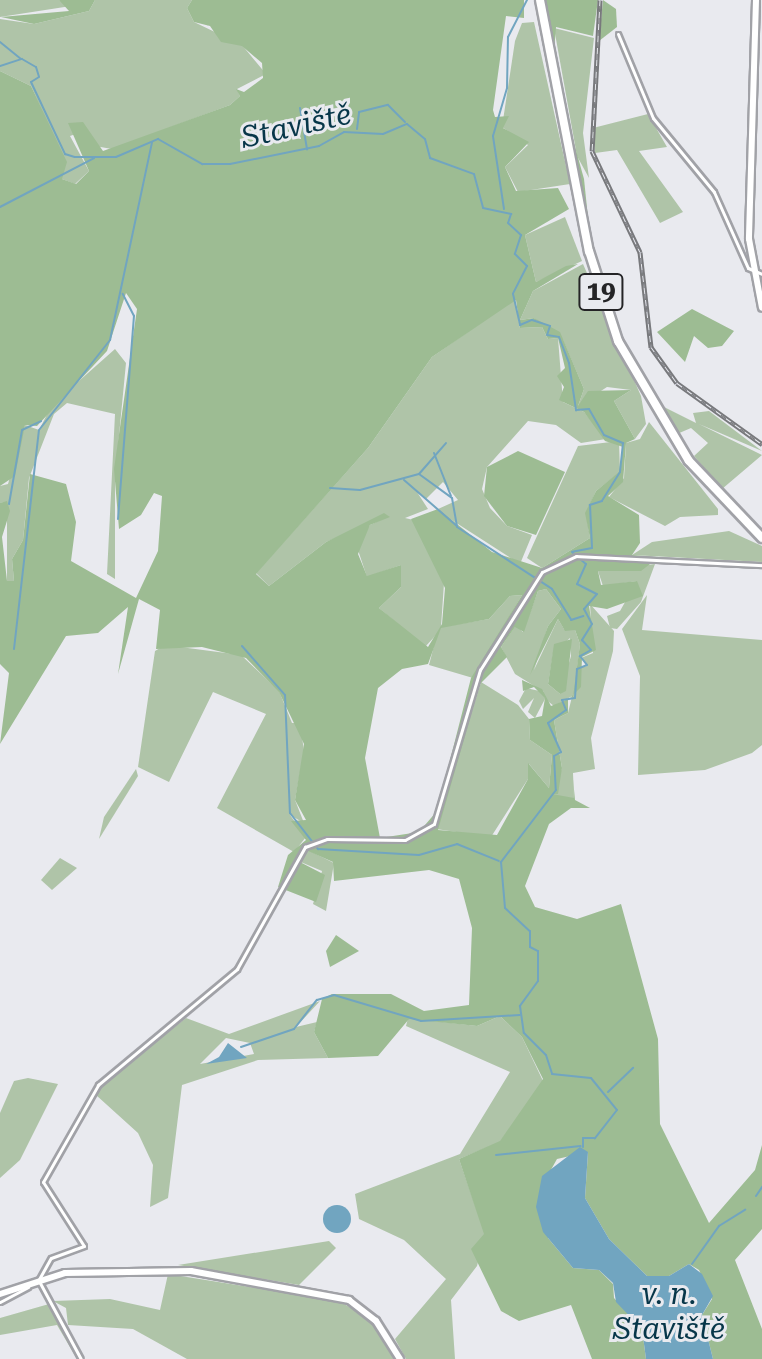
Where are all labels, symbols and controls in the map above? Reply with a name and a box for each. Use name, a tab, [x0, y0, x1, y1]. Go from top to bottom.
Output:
water label: Staviště	[237, 96, 355, 156]
road number: 19	[577, 270, 625, 314]
water label: v. n. Staviště	[613, 1276, 725, 1346]

